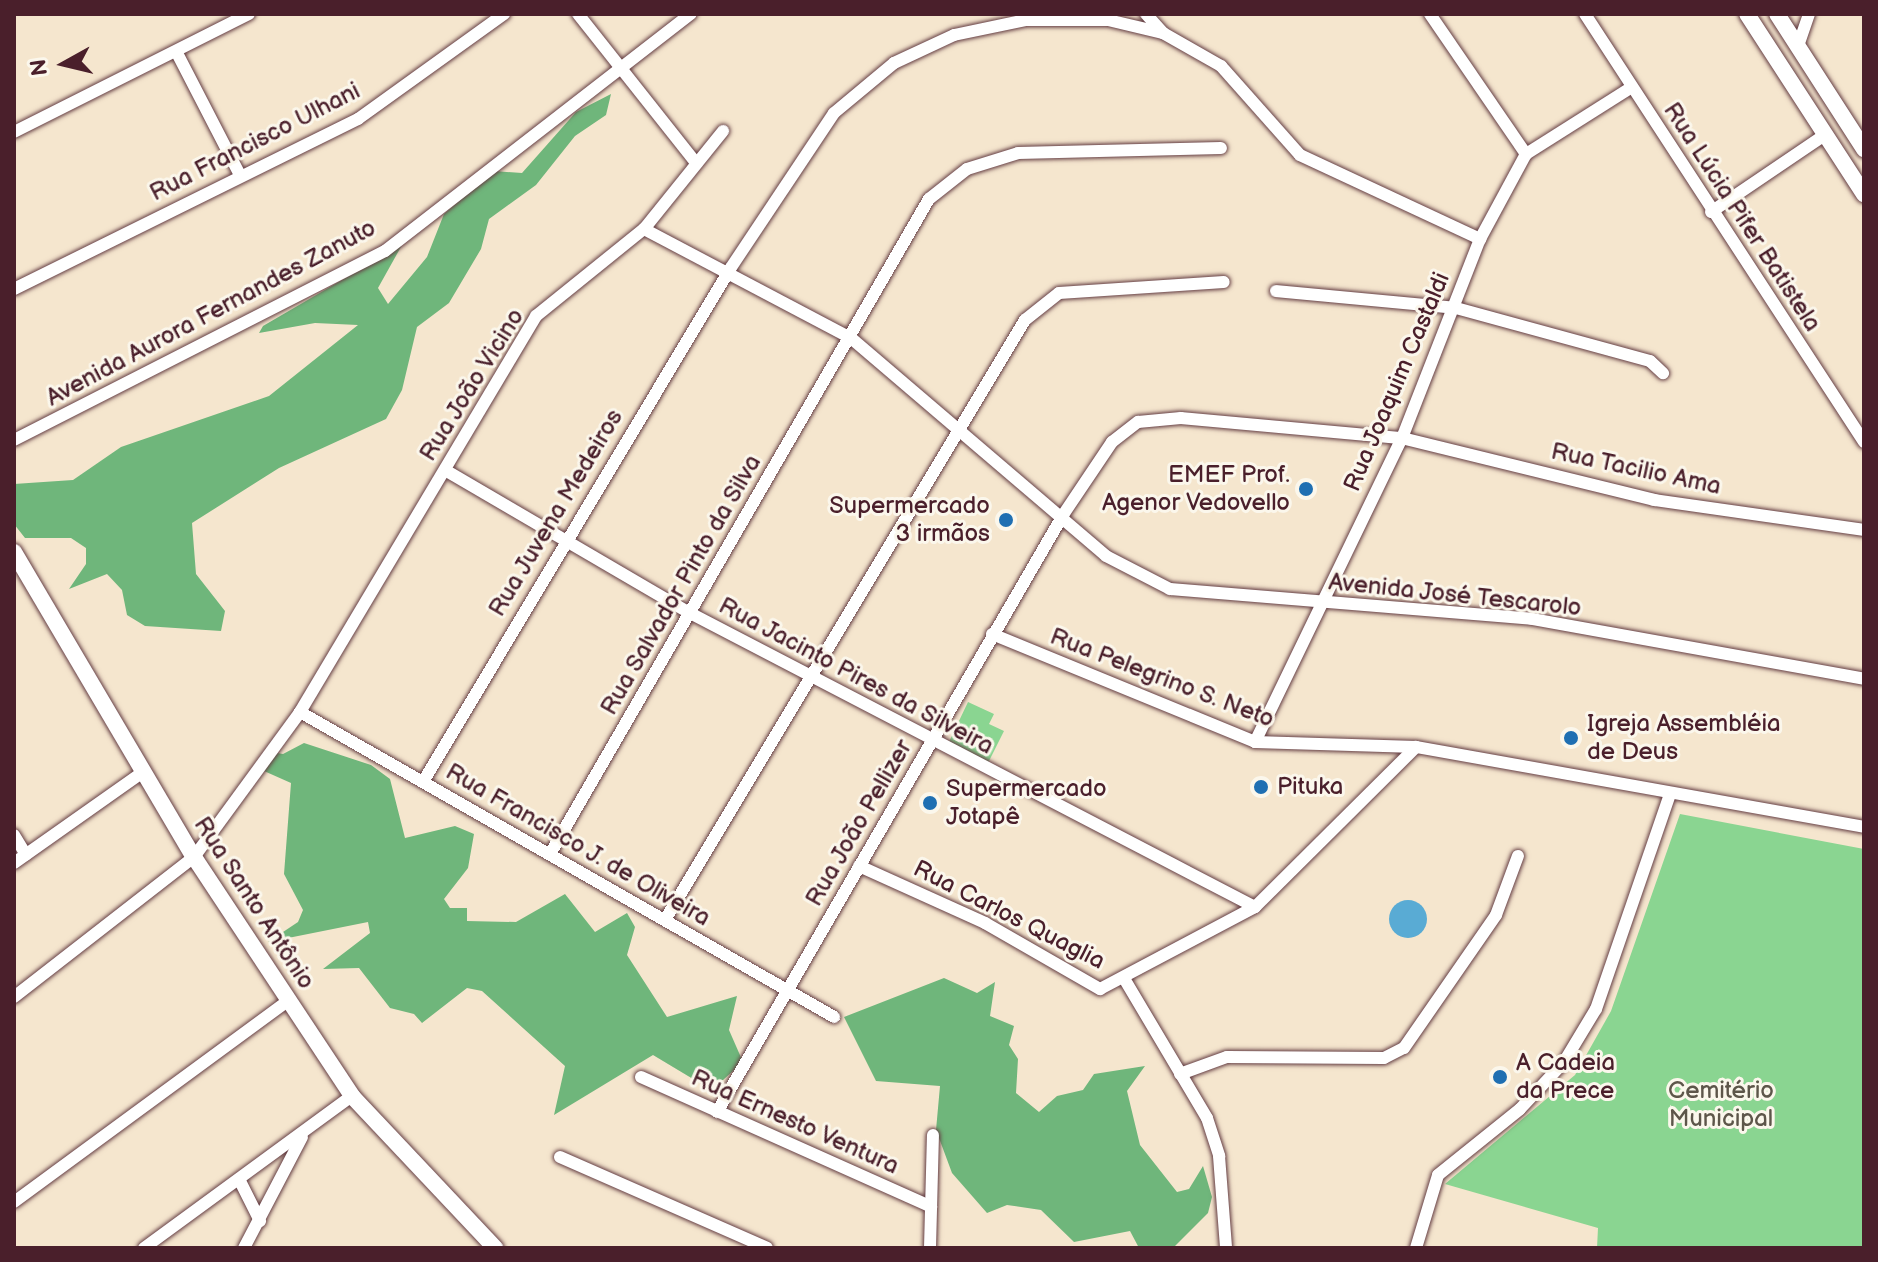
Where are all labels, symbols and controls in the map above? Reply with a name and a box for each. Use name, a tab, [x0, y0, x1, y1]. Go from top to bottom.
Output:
north arrow	[24, 24, 104, 104]
text: N	[25, 57, 54, 77]
street label: Rua Francisco Ulhani	[145, 76, 365, 208]
street label: Rua Lúcia Pifer Batistela	[1657, 97, 1827, 337]
street label: Avenida Aurora Fernandes Zanuto	[41, 214, 381, 412]
street label: Rua Joaquim Castaldi	[1338, 268, 1456, 496]
street label: Rua João Vicino	[413, 303, 531, 467]
street label: Rua Juvena Medeiros	[482, 404, 630, 622]
street label: Rua Tacilio Ama	[1548, 437, 1724, 501]
street label: Rua Salvador Pinto da Silva	[594, 449, 768, 721]
place label: EMEF Prof. Agenor Vedovello	[1101, 461, 1290, 517]
marker: EMEF Prof. Agenor Vedovello	[1297, 480, 1315, 498]
place label: Supermercado 3 irmãos	[829, 492, 990, 548]
marker: Supermercado 3 irmãos	[997, 511, 1015, 529]
street label: Avenida José Tescarolo	[1326, 567, 1584, 623]
street label: Rua Jacinto Pires da Silveira	[713, 591, 999, 761]
street label: Rua Pelegrino S. Neto	[1046, 622, 1278, 734]
place label: Igreja Assembléia de Deus	[1587, 710, 1781, 766]
marker: Igreja Assembléia de Deus	[1562, 729, 1580, 747]
street label: Rua João Pellizer	[799, 734, 919, 912]
street label: Rua Francisco J. de Oliveira	[440, 757, 716, 933]
place label: Pituka	[1277, 773, 1343, 801]
place label: Supermercado Jotapê	[946, 775, 1107, 831]
marker: Pituka	[1252, 778, 1270, 796]
marker: Supermercado Jotapê	[921, 794, 939, 812]
street label: Rua Santo Antônio	[187, 811, 321, 995]
street label: Rua Carlos Quaglia	[908, 854, 1110, 976]
place label: A Cadeia da Prece	[1516, 1049, 1615, 1105]
street label: Rua Ernesto Ventura	[687, 1063, 903, 1181]
marker: A Cadeia da Prece	[1491, 1068, 1509, 1086]
park label: Cemitério Municipal	[1668, 1077, 1774, 1133]

